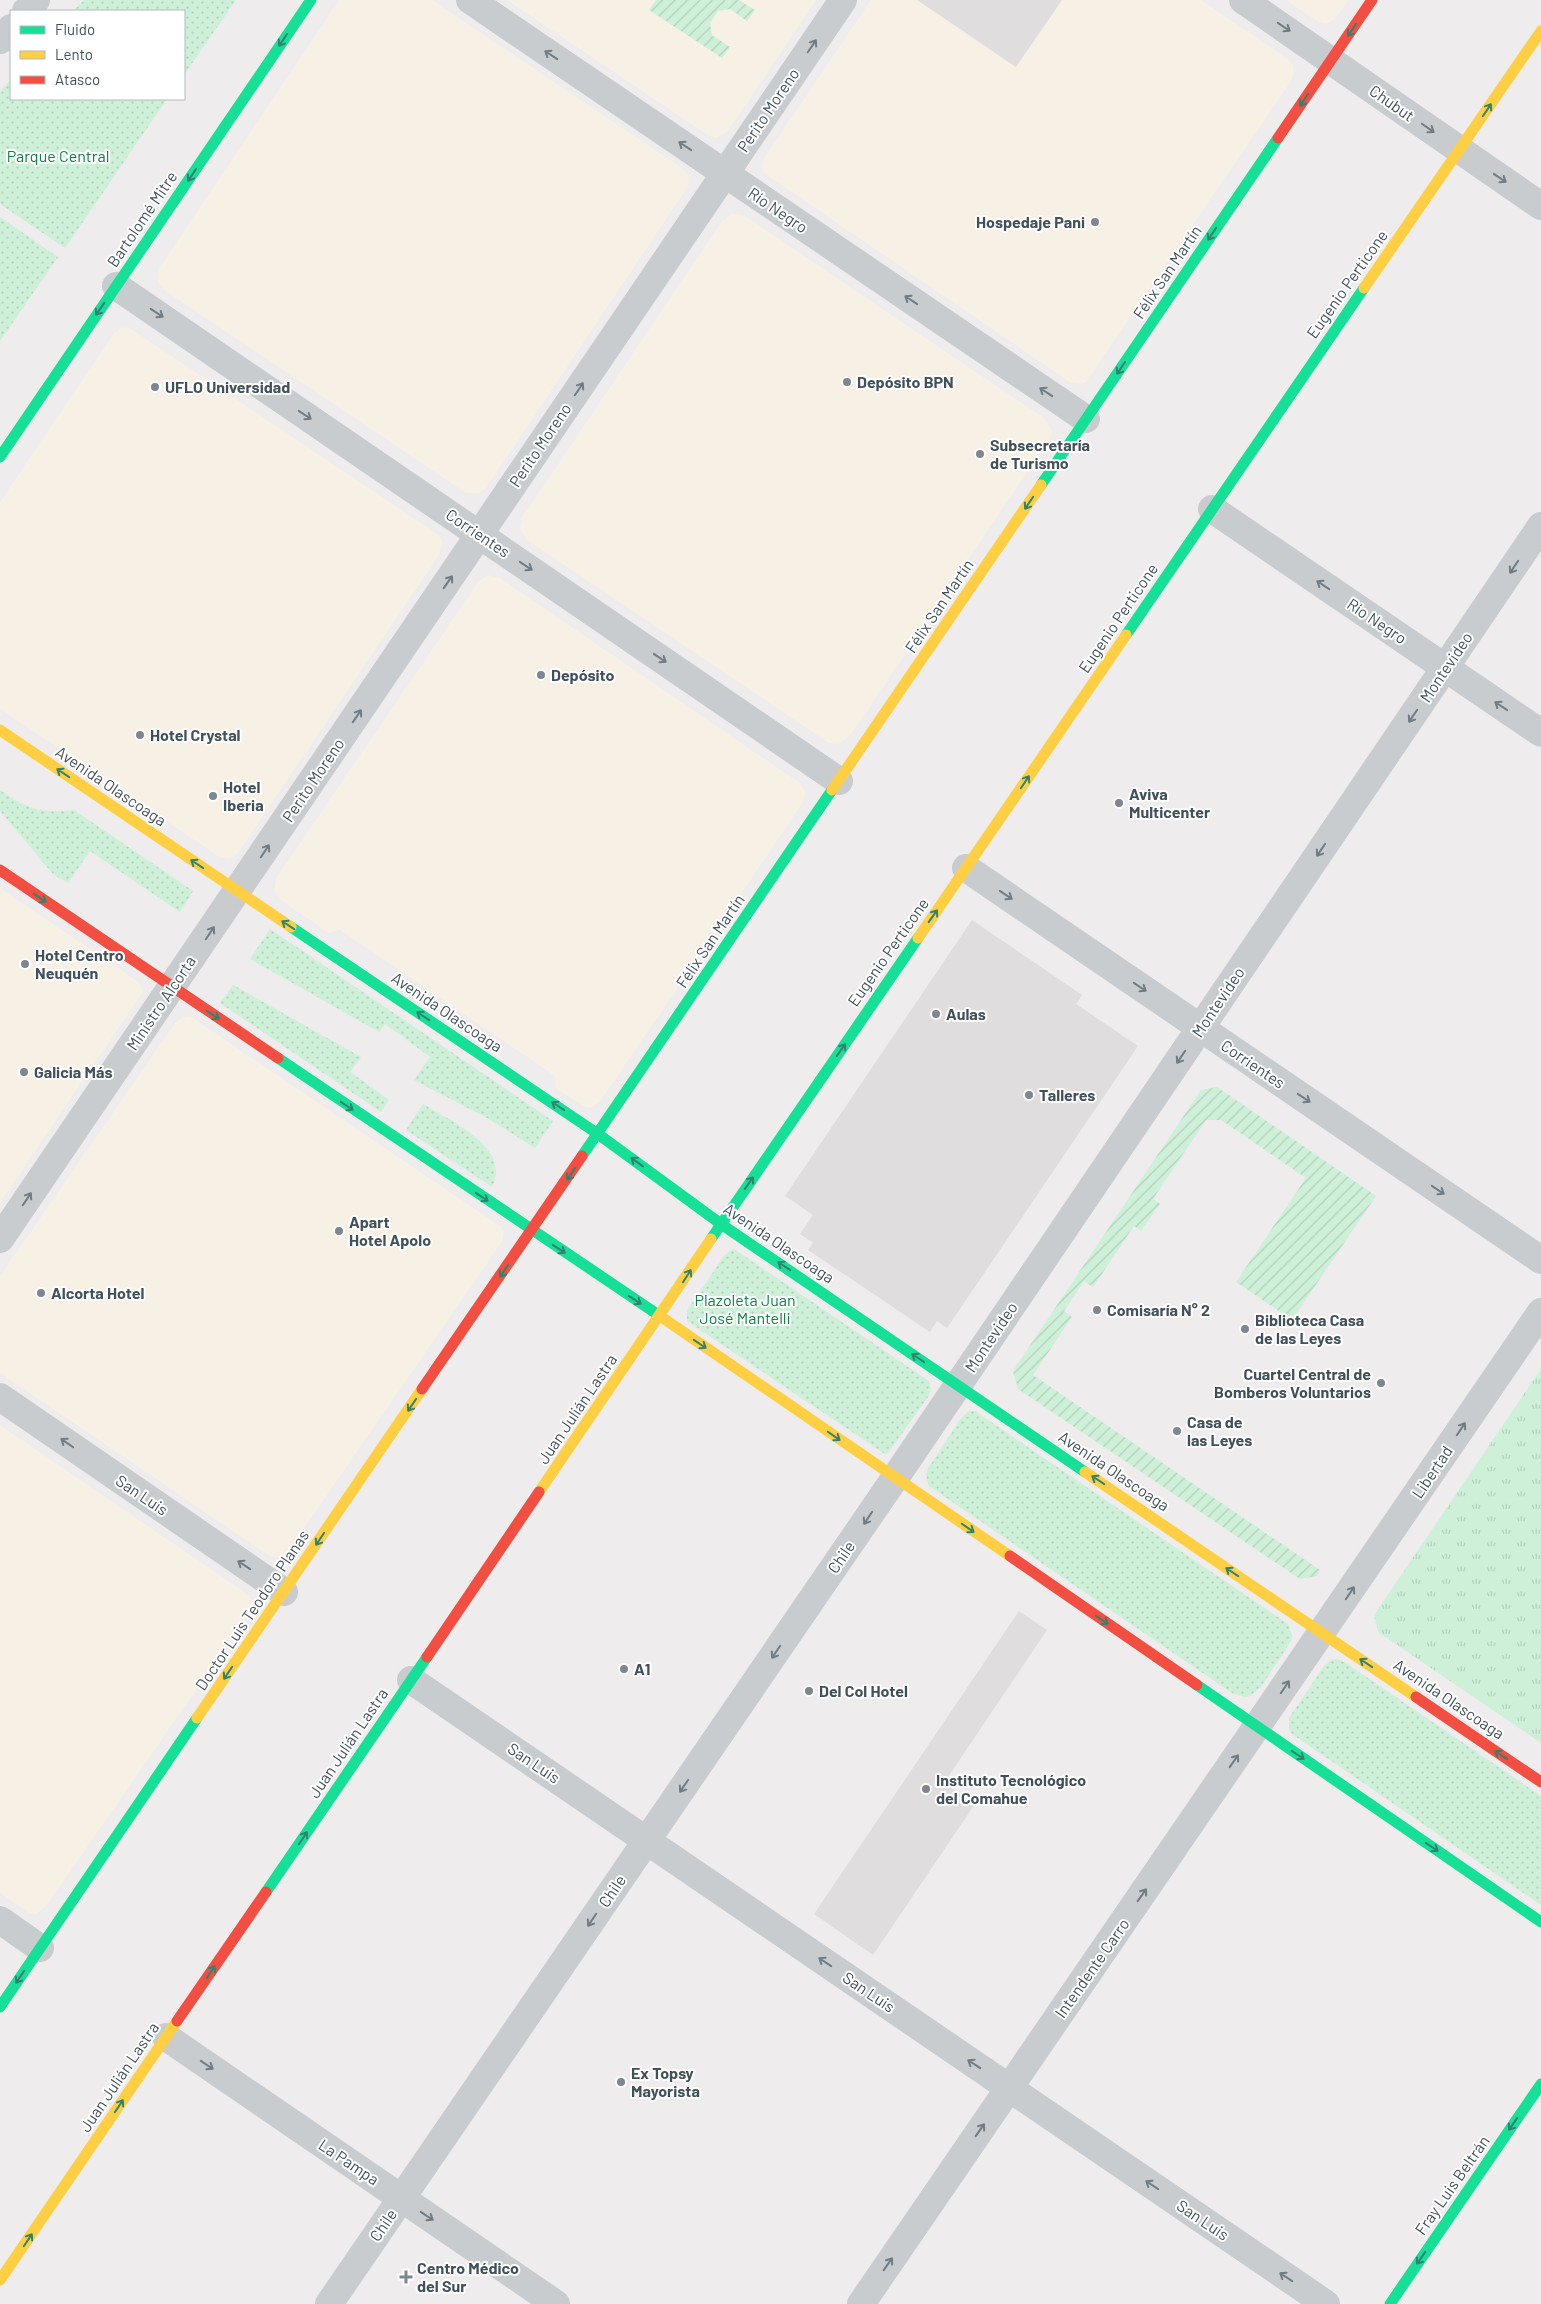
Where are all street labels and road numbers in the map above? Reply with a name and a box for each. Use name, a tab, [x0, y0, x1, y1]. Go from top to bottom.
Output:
street label: Perito Moreno	[733, 64, 803, 155]
street label: Chubut	[1366, 80, 1418, 125]
street label: Bartolomé Mitre	[103, 167, 181, 270]
street label: Río Negro	[745, 183, 812, 236]
street label: Félix San Martín	[1128, 221, 1205, 322]
street label: Eugenio Perticone	[1302, 226, 1391, 341]
street label: Perito Moreno	[505, 399, 575, 490]
street label: Corrientes	[443, 504, 514, 561]
street label: Félix San Martín	[900, 555, 977, 656]
street label: Eugenio Perticone	[1074, 559, 1161, 676]
street label: Río Negro	[1344, 594, 1411, 647]
street label: Montevideo	[1415, 628, 1476, 705]
street label: Perito Moreno	[278, 734, 348, 825]
street label: Avenida Olascoaga	[52, 742, 170, 830]
street label: Félix San Martín	[671, 890, 748, 991]
street label: Eugenio Perticone	[843, 894, 932, 1009]
street label: Ministro Alcorta	[122, 952, 199, 1054]
street label: Montevideo	[1187, 963, 1248, 1040]
street label: Avenida Olascoaga	[388, 968, 506, 1056]
street label: Corrientes	[1218, 1035, 1289, 1092]
street label: Avenida Olascoaga	[720, 1199, 838, 1287]
street label: Montevideo	[960, 1298, 1021, 1375]
street label: Juan Julián Lastra	[533, 1350, 620, 1467]
street label: Avenida Olascoaga	[1055, 1427, 1173, 1515]
street label: Libertad	[1407, 1442, 1456, 1502]
street label: San Luis	[113, 1470, 172, 1519]
street label: Doctor Luis Teodoro Planas	[191, 1526, 312, 1693]
street label: Chile	[823, 1537, 858, 1576]
street label: Avenida Olascoaga	[1390, 1655, 1508, 1743]
street label: Juan Julián Lastra	[304, 1684, 391, 1801]
street label: San Luis	[505, 1738, 564, 1787]
street label: Chile	[594, 1871, 629, 1910]
street label: Intendente Carro	[1050, 1914, 1133, 2021]
street label: San Luis	[840, 1967, 899, 2016]
street label: Juan Julián Lastra	[75, 2018, 162, 2135]
street label: Fray Luis Beltrán	[1410, 2131, 1493, 2238]
street label: La Pampa	[316, 2135, 383, 2189]
street label: San Luis	[1174, 2195, 1233, 2244]
street label: Chile	[365, 2205, 400, 2244]

